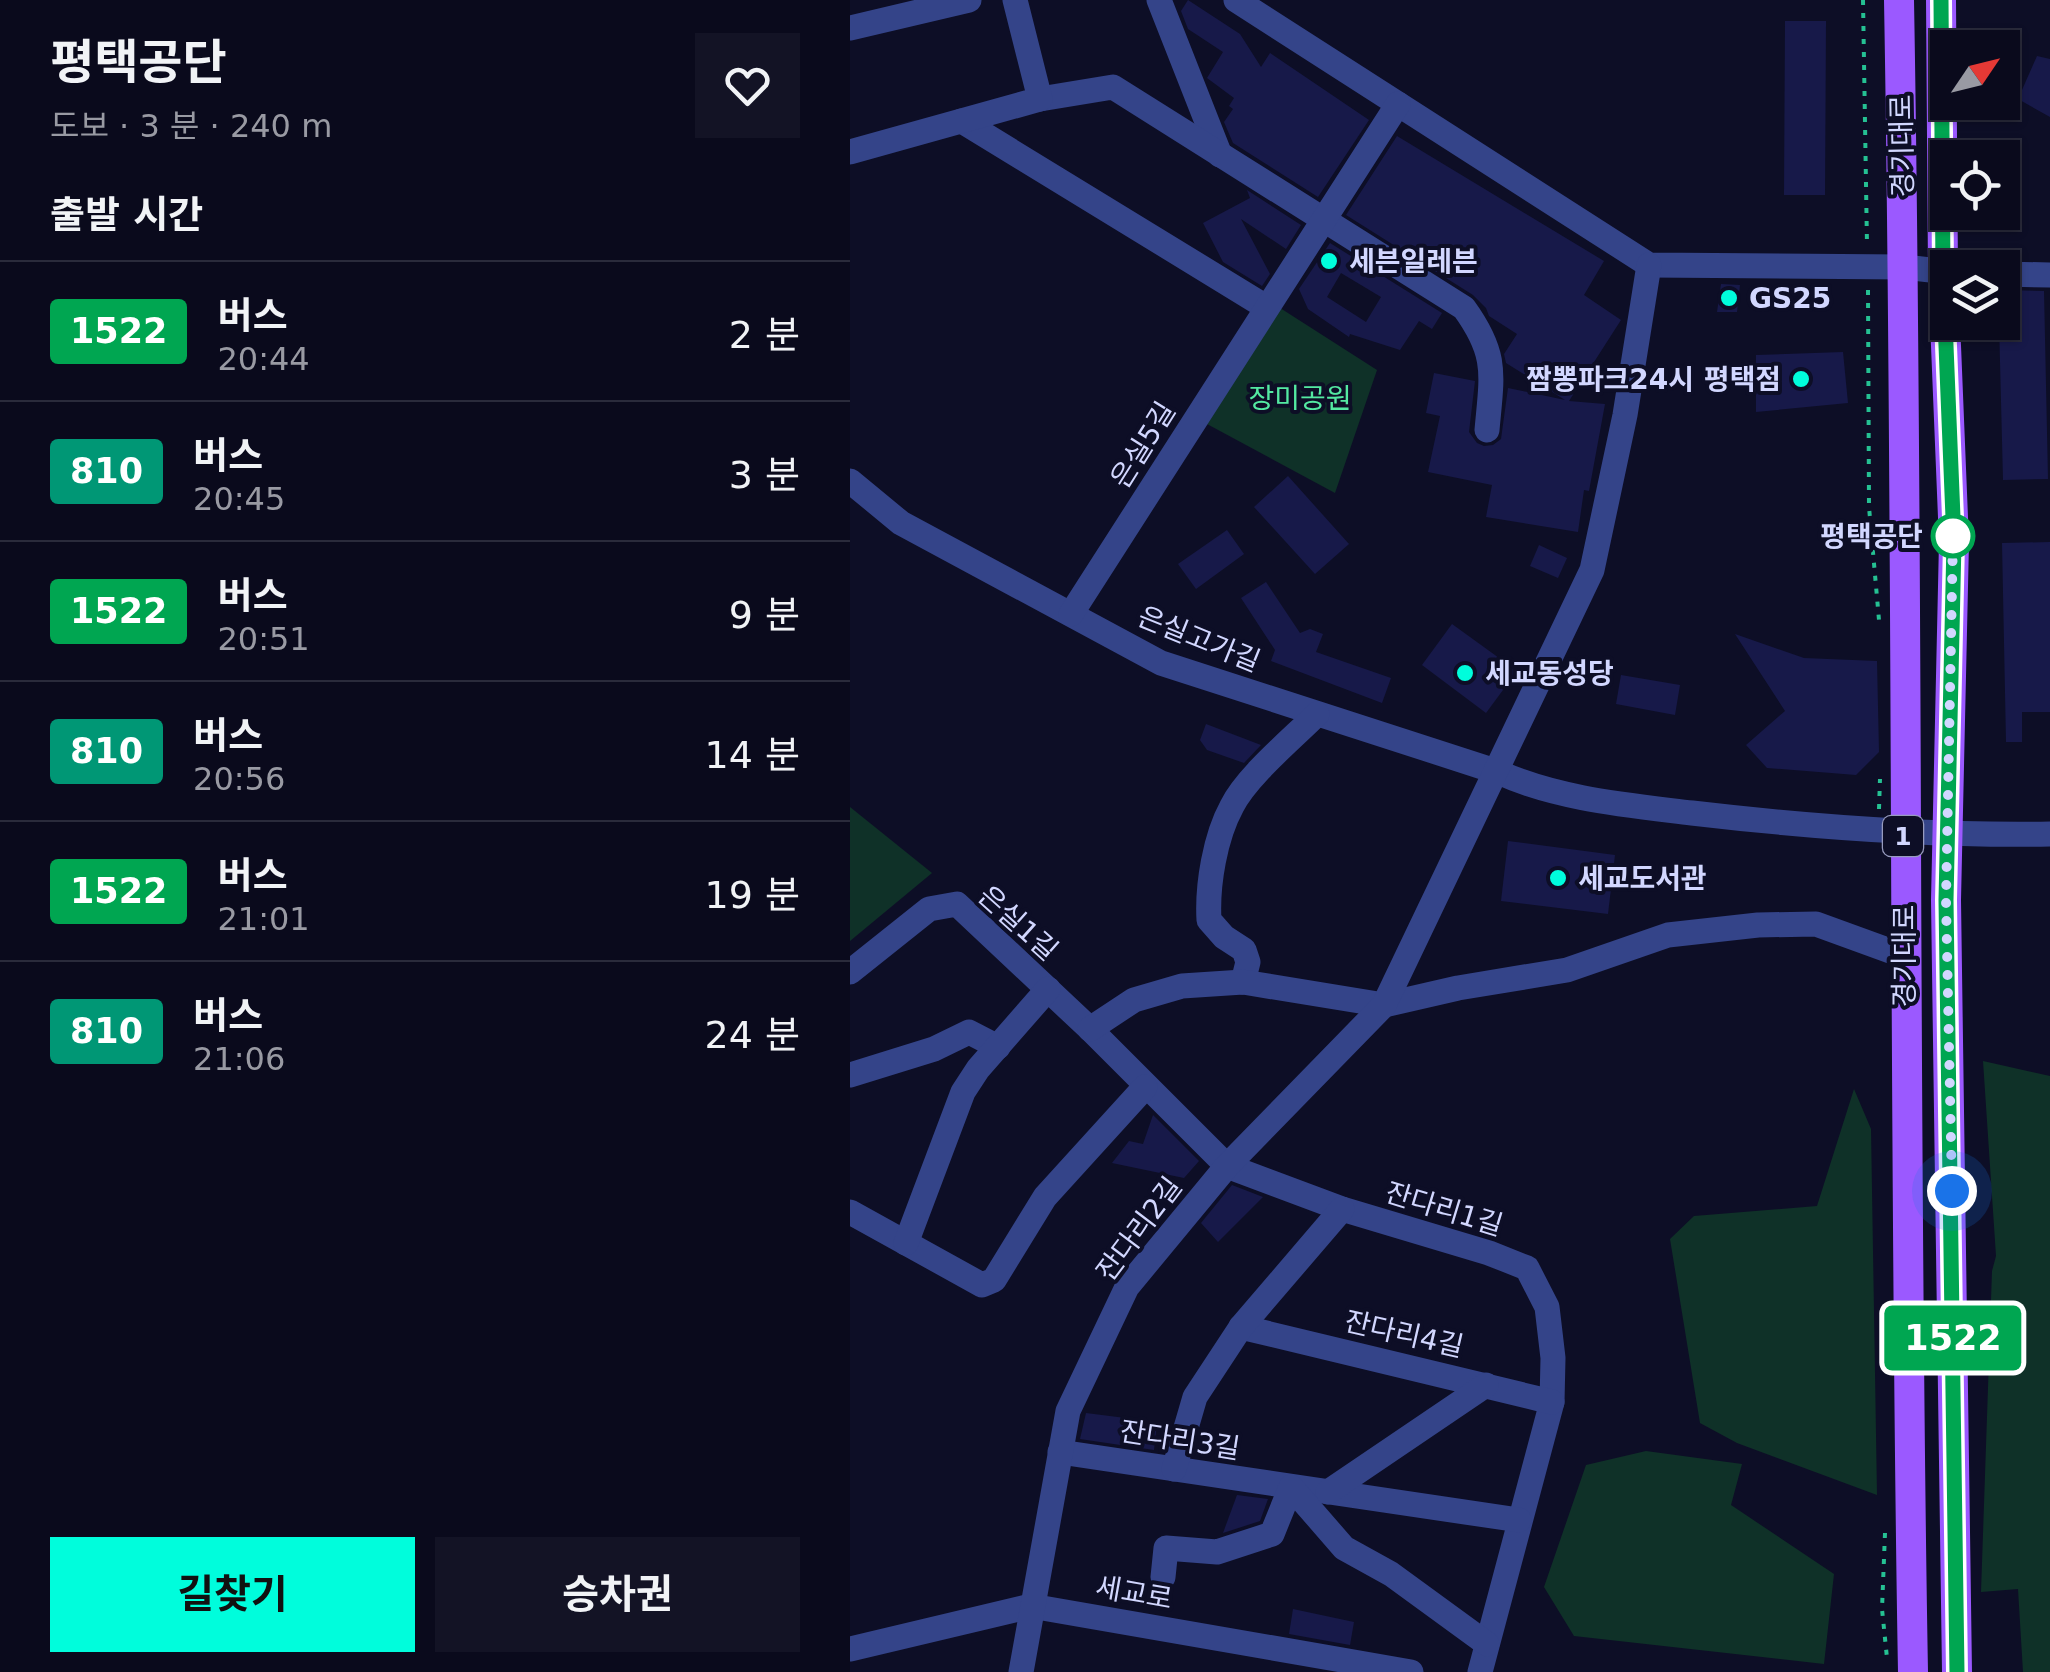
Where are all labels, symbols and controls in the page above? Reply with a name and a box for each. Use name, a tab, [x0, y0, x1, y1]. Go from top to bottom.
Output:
north arrow	[1930, 30, 2020, 120]
map controls	[1930, 30, 2020, 340]
button: heart	[695, 33, 800, 138]
text: 평택공단	[50, 34, 227, 90]
street label: 경기대로	[1885, 94, 1919, 198]
text: 도보 · 3 분 · 240 m	[50, 107, 332, 145]
button: locate	[1930, 140, 2020, 230]
text: 출발 시간	[50, 193, 203, 237]
place label: 세븐일레븐	[1349, 245, 1478, 278]
marker: 세븐일레븐	[1318, 250, 1340, 272]
button: layers	[1930, 250, 2020, 340]
place label: GS25	[1749, 282, 1831, 315]
marker: GS25	[1718, 287, 1740, 309]
text: 버스	[217, 294, 287, 338]
text: 1522	[70, 311, 167, 351]
text: 2 분	[729, 313, 800, 357]
text: 20:44	[217, 340, 310, 378]
place label: 짬뽕파크24시 평택점	[1526, 363, 1781, 396]
marker: 짬뽕파크24시 평택점	[1790, 368, 1812, 390]
park label: 장미공원	[1248, 382, 1352, 415]
street label: 은실5길	[1104, 396, 1182, 494]
text: 버스	[193, 434, 263, 478]
text: 810	[70, 451, 143, 491]
text: 3 분	[729, 453, 800, 497]
text: 20:45	[193, 480, 285, 518]
marker: 평택공단	[1932, 515, 1974, 557]
place label: 평택공단	[1820, 520, 1923, 553]
text: 버스	[217, 574, 287, 618]
text: 1522	[70, 591, 167, 631]
text: 9 분	[729, 593, 800, 637]
street label: 은실고가길	[1133, 600, 1265, 678]
text: 20:51	[217, 620, 310, 658]
place label: 세교동성당	[1485, 657, 1614, 690]
marker: 세교동성당	[1454, 662, 1476, 684]
text: 버스	[193, 714, 263, 758]
text: 810	[70, 731, 143, 771]
text: 14 분	[705, 733, 800, 777]
text: 20:56	[193, 760, 285, 798]
road number: 1	[1883, 816, 1923, 856]
text: 버스	[217, 854, 287, 898]
place label: 세교도서관	[1578, 862, 1707, 895]
marker: 세교도서관	[1547, 867, 1569, 889]
text: 1522	[70, 871, 167, 911]
text: 19 분	[705, 873, 800, 917]
street label: 은실1길	[972, 879, 1064, 967]
text: 21:01	[217, 900, 310, 938]
street label: 경기대로	[1888, 904, 1921, 1008]
text: 버스	[193, 994, 263, 1038]
text: 810	[70, 1011, 143, 1051]
text: 24 분	[705, 1013, 800, 1057]
text: 21:06	[193, 1040, 285, 1078]
your location	[1927, 1166, 1977, 1216]
street label: 잔다리2길	[1089, 1171, 1189, 1287]
street label: 잔다리1길	[1381, 1176, 1507, 1242]
street label: 잔다리4길	[1341, 1304, 1467, 1364]
line badge: 1522	[1883, 1306, 2023, 1370]
text: 1522	[1904, 1318, 2002, 1358]
street label: 잔다리3길	[1118, 1414, 1242, 1466]
button: 길찾기	[50, 1537, 415, 1652]
button: 승차권	[435, 1537, 800, 1652]
street label: 세교로	[1093, 1570, 1175, 1616]

